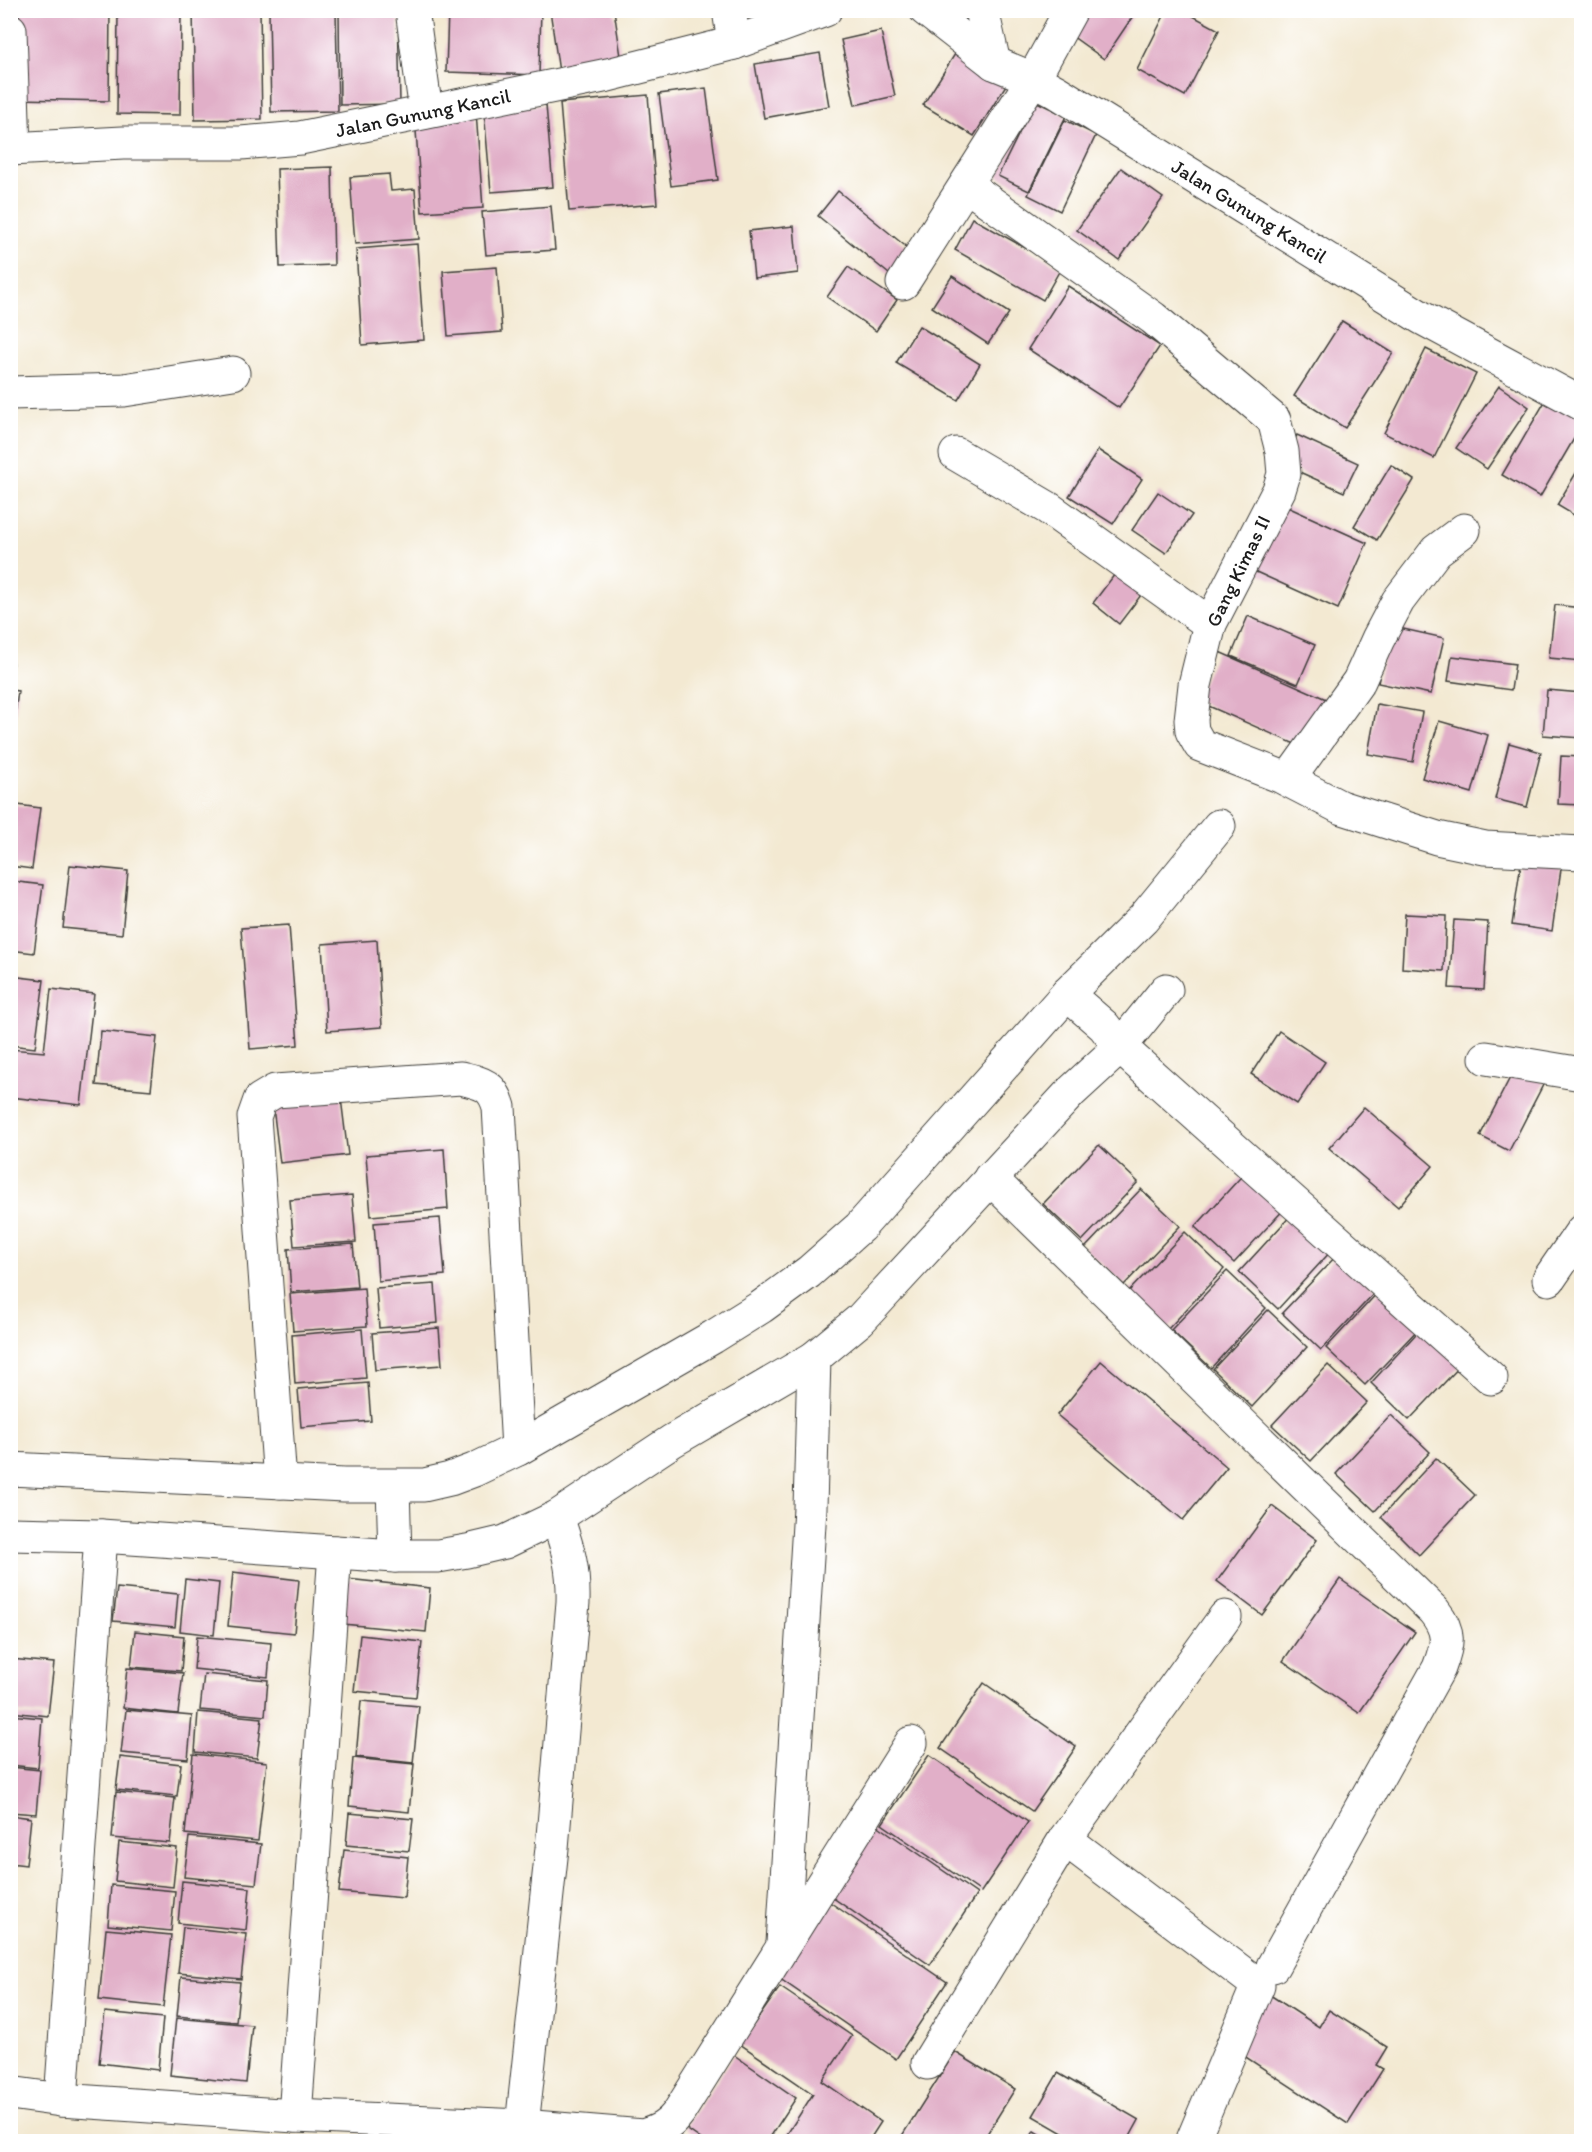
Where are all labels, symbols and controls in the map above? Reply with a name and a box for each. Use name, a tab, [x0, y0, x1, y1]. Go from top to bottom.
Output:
street label: Jalan Gunung Kancil	[334, 83, 513, 142]
street label: Jalan Gunung Kancil	[1167, 154, 1332, 268]
street label: Gang Kimas II	[1201, 511, 1275, 631]

